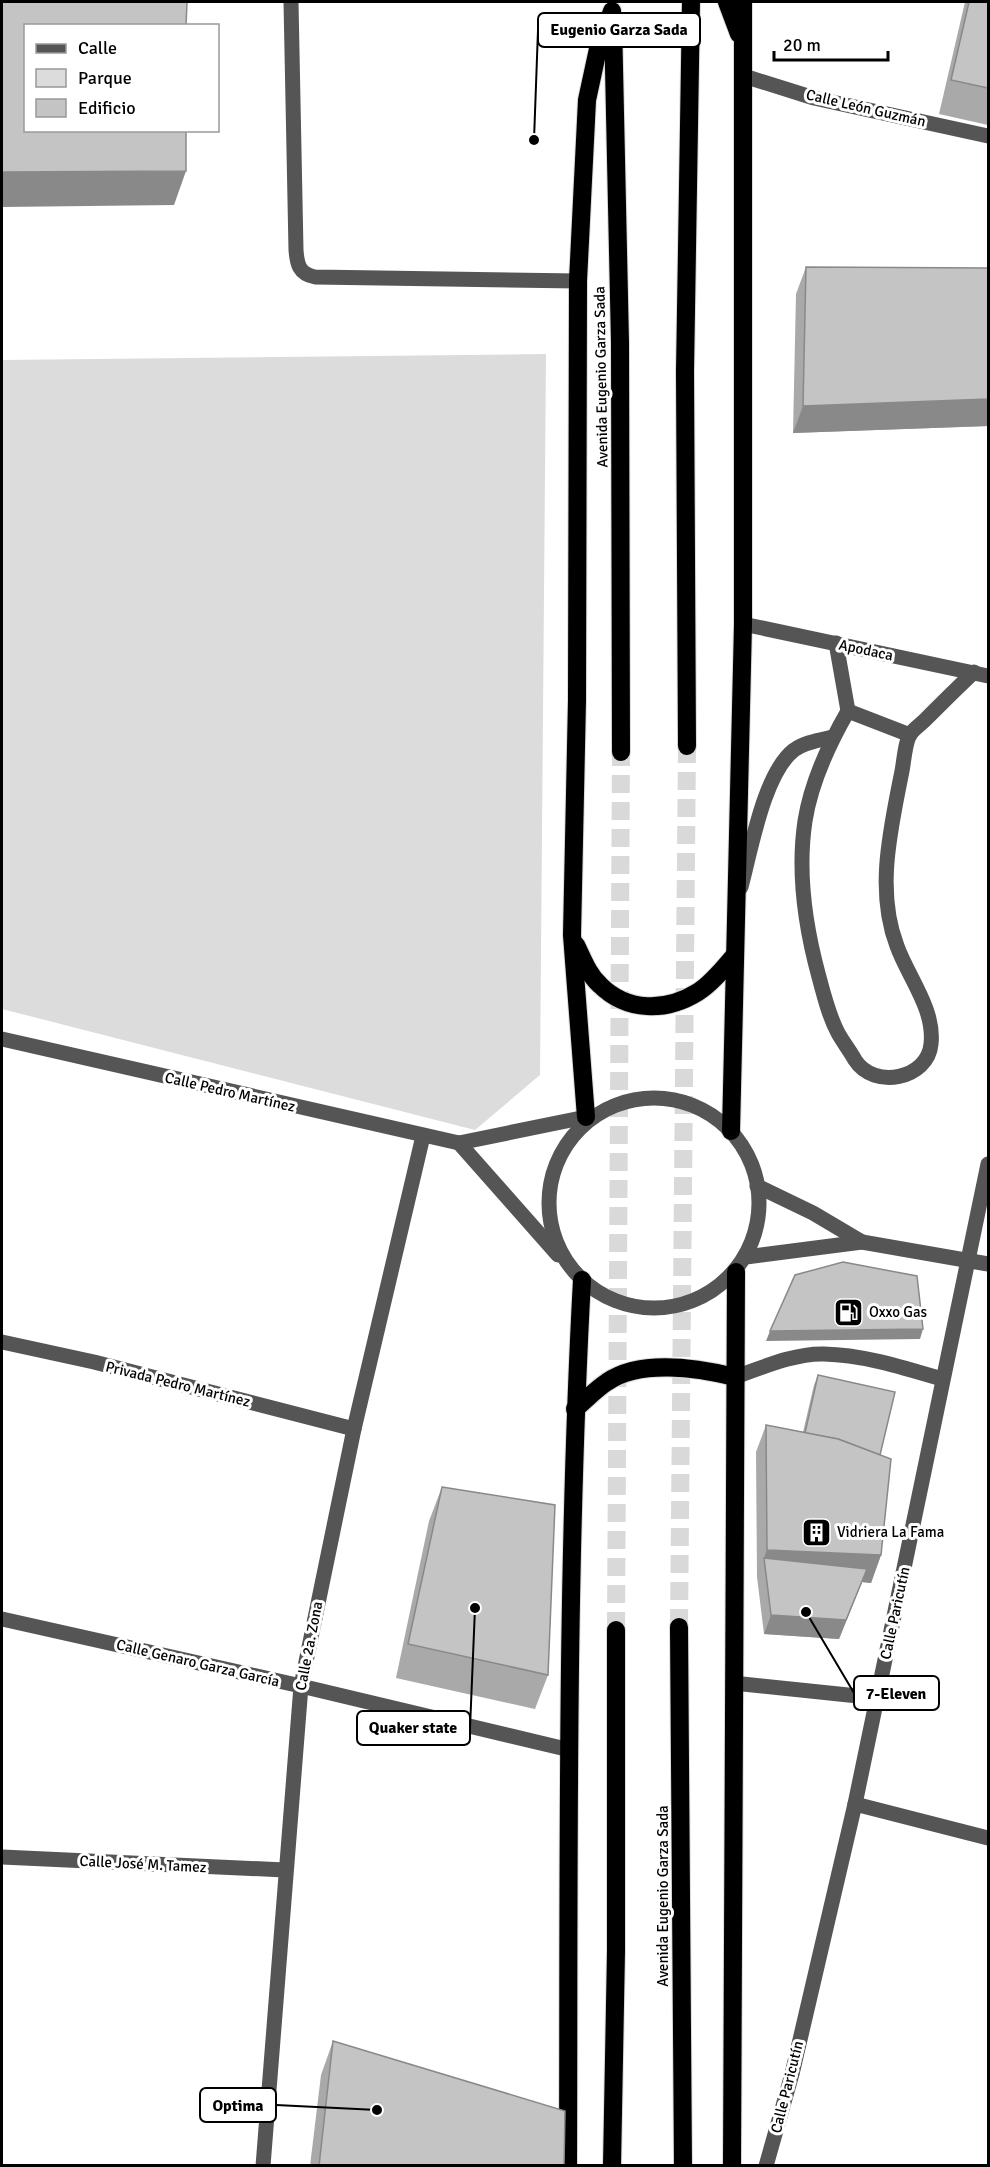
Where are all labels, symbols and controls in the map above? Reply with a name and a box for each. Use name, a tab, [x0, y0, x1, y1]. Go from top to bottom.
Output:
callout: Eugenio Garza Sada	[538, 13, 700, 47]
text: Eugenio Garza Sada	[550, 20, 688, 40]
legend	[24, 24, 219, 132]
scale bar	[774, 24, 888, 62]
text: 20 m	[783, 34, 821, 56]
text: Calle	[78, 37, 117, 59]
text: Parque	[78, 67, 132, 89]
street label: Calle León Guzmán	[804, 85, 928, 131]
text: Edificio	[78, 97, 136, 119]
street label: Avenida Eugenio Garza Sada	[590, 286, 612, 468]
street label: Apodaca	[837, 635, 895, 665]
street label: Calle Pedro Martínez	[163, 1068, 297, 1116]
fuel station icon: Oxxo Gas	[832, 1296, 864, 1328]
place label: Oxxo Gas	[869, 1303, 928, 1321]
street label: Privada Pedro Martínez	[104, 1357, 252, 1411]
building icon: Vidriera La Fama	[800, 1516, 832, 1548]
place label: Vidriera La Fama	[837, 1523, 944, 1541]
street label: Calle Paricutín	[876, 1565, 914, 1661]
street label: Calle 2a. Zona	[292, 1600, 326, 1692]
street label: Calle Genaro Garza García	[115, 1635, 281, 1691]
callout: 7-Eleven	[854, 1676, 939, 1710]
text: 7-Eleven	[866, 1684, 927, 1704]
callout: Quaker state	[357, 1711, 470, 1745]
text: Quaker state	[369, 1718, 457, 1738]
street label: Avenida Eugenio Garza Sada	[654, 1805, 672, 1987]
street label: Calle José M. Tamez	[79, 1852, 207, 1876]
street label: Calle Paricutín	[767, 2039, 807, 2135]
callout: Optima	[200, 2088, 276, 2122]
text: Optima	[212, 2096, 264, 2116]

